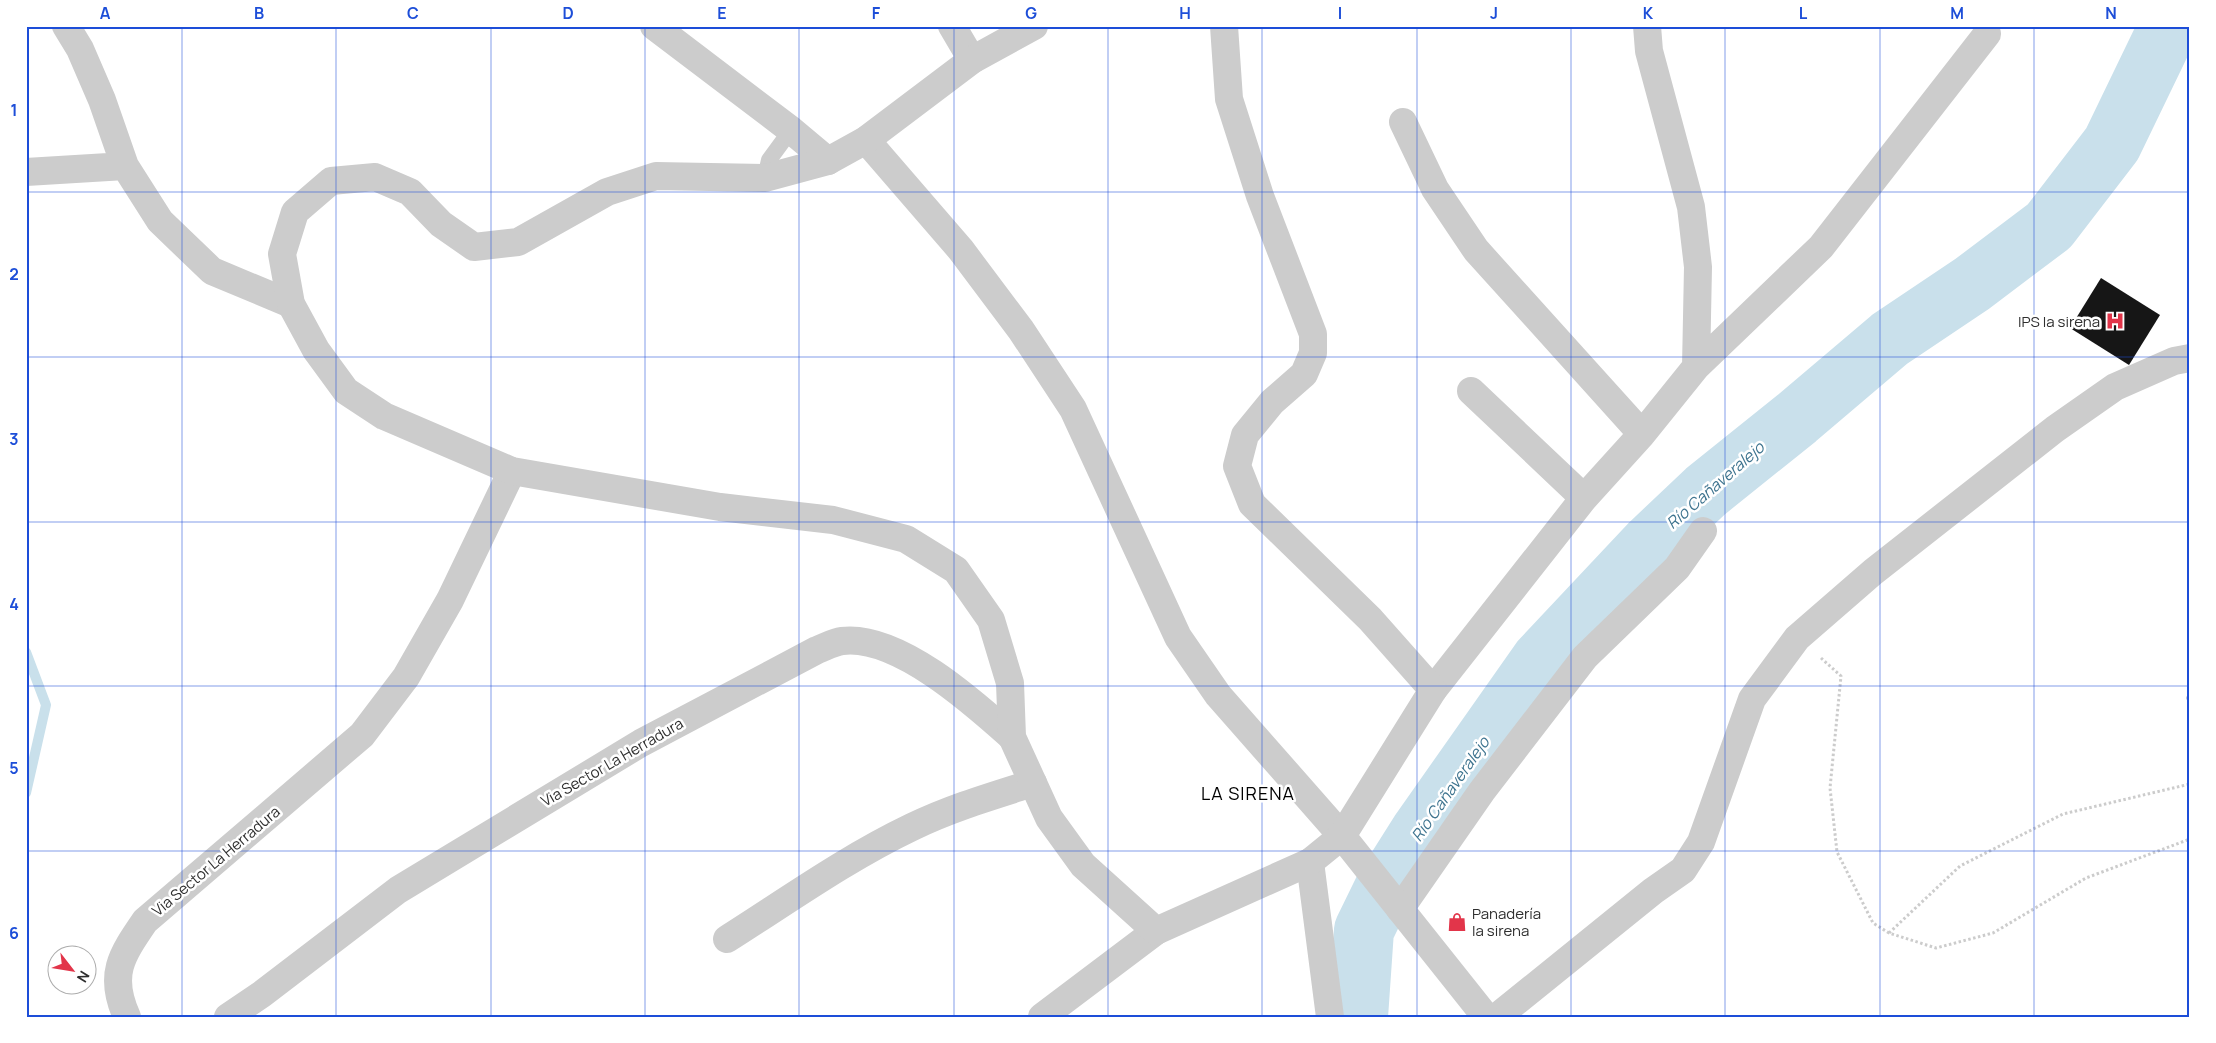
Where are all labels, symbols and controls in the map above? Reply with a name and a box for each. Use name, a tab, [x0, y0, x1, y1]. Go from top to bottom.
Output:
text: A	[100, 2, 111, 24]
text: B	[254, 2, 264, 24]
text: C	[407, 2, 419, 24]
text: D	[562, 2, 574, 24]
text: E	[717, 2, 727, 24]
text: F	[872, 2, 881, 24]
text: G	[1025, 2, 1037, 24]
text: H	[1179, 2, 1191, 24]
text: I	[1338, 2, 1342, 24]
text: J	[1490, 2, 1498, 24]
text: K	[1643, 2, 1654, 24]
text: L	[1799, 2, 1808, 24]
text: M	[1950, 2, 1964, 24]
text: N	[2105, 2, 2117, 24]
text: 1	[10, 99, 18, 121]
text: 2	[9, 263, 19, 285]
hospital icon: IPS la sirena	[2104, 310, 2126, 332]
place label: IPS la sirena	[2018, 311, 2100, 332]
text: 3	[9, 428, 19, 450]
water label: Río Cañaveralejo	[1661, 435, 1770, 534]
text: 4	[9, 593, 19, 615]
street label: Via Sector La Herradura	[537, 713, 687, 811]
water label: Río Cañaveralejo	[1406, 731, 1495, 846]
text: 5	[9, 757, 19, 779]
district label: LA SIRENA	[1201, 781, 1295, 805]
street label: Via Sector La Herradura	[148, 801, 284, 921]
place label: Panadería la sirena	[1472, 903, 1541, 941]
shop icon: Panadería la sirena	[1446, 911, 1468, 933]
text: 6	[9, 922, 19, 944]
north arrow	[48, 946, 98, 996]
text: N	[73, 968, 94, 986]

